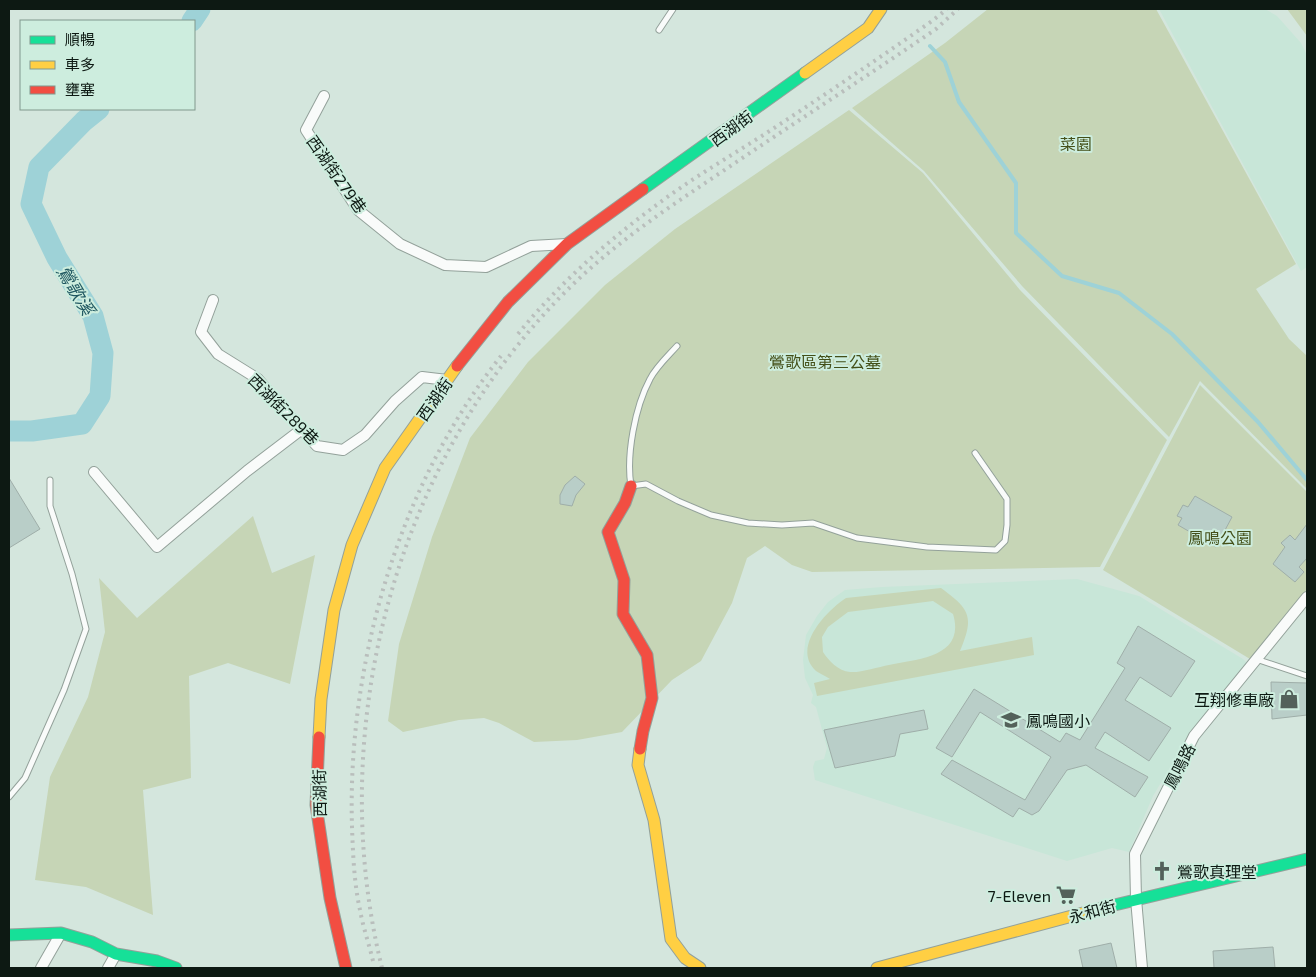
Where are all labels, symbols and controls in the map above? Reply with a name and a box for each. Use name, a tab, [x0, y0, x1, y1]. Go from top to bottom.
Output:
legend	[20, 20, 195, 110]
text: 順暢	[65, 30, 95, 48]
text: 車多	[65, 55, 95, 73]
text: 壅塞	[65, 80, 95, 98]
street label: 西湖街	[706, 106, 756, 150]
street label: 西湖街279巷	[303, 132, 371, 216]
park label: 菜園	[1060, 134, 1092, 153]
water label: 鶯歌溪	[53, 261, 101, 321]
park label: 鶯歌區第三公墓	[769, 352, 881, 371]
street label: 西湖街289巷	[245, 370, 323, 448]
street label: 西湖街	[412, 374, 456, 424]
park label: 鳳鳴公園	[1188, 528, 1252, 547]
shop icon: 互翔修車廠	[1278, 688, 1300, 710]
place label: 互翔修車廠	[1194, 690, 1274, 709]
school or university icon: 鳳鳴國小	[1000, 709, 1022, 731]
place label: 鳳鳴國小	[1026, 711, 1090, 730]
street label: 鳳鳴路	[1160, 740, 1198, 792]
street label: 西湖街	[309, 769, 329, 817]
church icon: 鶯歌真理堂	[1151, 860, 1173, 882]
place label: 鶯歌真理堂	[1177, 862, 1257, 881]
supermarket icon: 7-Eleven	[1055, 884, 1077, 906]
place label: 7-Eleven	[987, 886, 1051, 905]
street label: 永和街	[1066, 896, 1118, 926]

